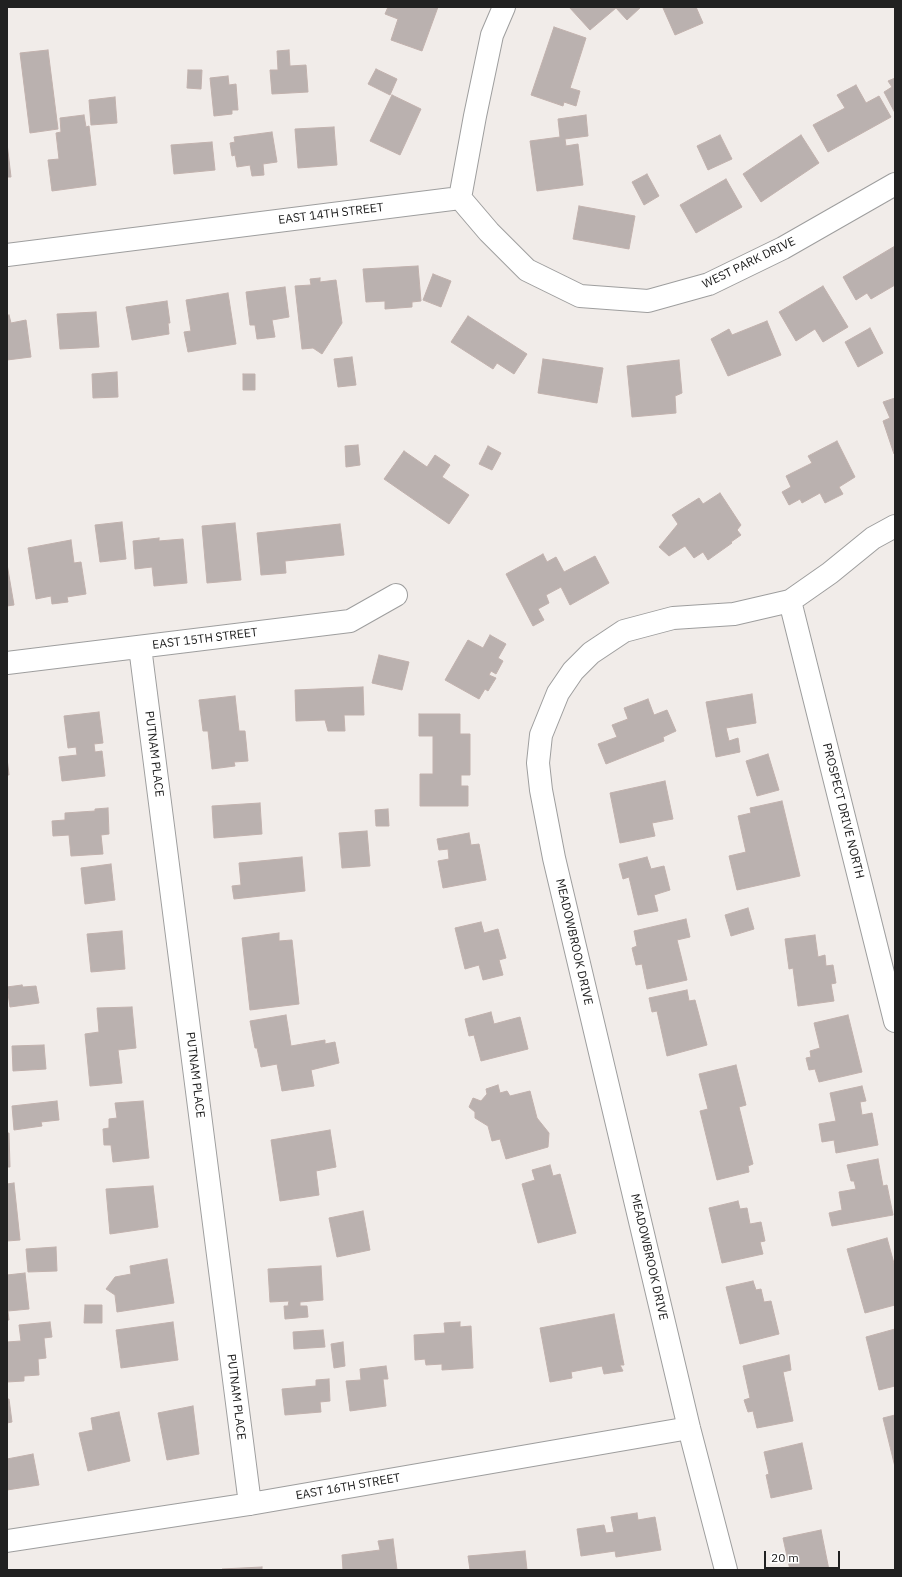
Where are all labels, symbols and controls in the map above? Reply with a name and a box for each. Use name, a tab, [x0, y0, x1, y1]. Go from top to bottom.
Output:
street label: EAST 14TH STREET	[278, 200, 384, 228]
street label: WEST PARK DRIVE	[700, 234, 798, 292]
street label: EAST 15TH STREET	[152, 625, 258, 653]
street label: PUTNAM PLACE	[142, 710, 166, 798]
street label: PROSPECT DRIVE NORTH	[819, 742, 867, 880]
street label: MEADOWBROOK DRIVE	[552, 877, 596, 1007]
street label: PUTNAM PLACE	[183, 1031, 207, 1119]
street label: MEADOWBROOK DRIVE	[627, 1192, 671, 1322]
street label: PUTNAM PLACE	[224, 1353, 248, 1441]
street label: EAST 16TH STREET	[295, 1471, 401, 1503]
scale bar	[766, 1543, 842, 1569]
text: 20 m	[771, 1550, 799, 1565]

